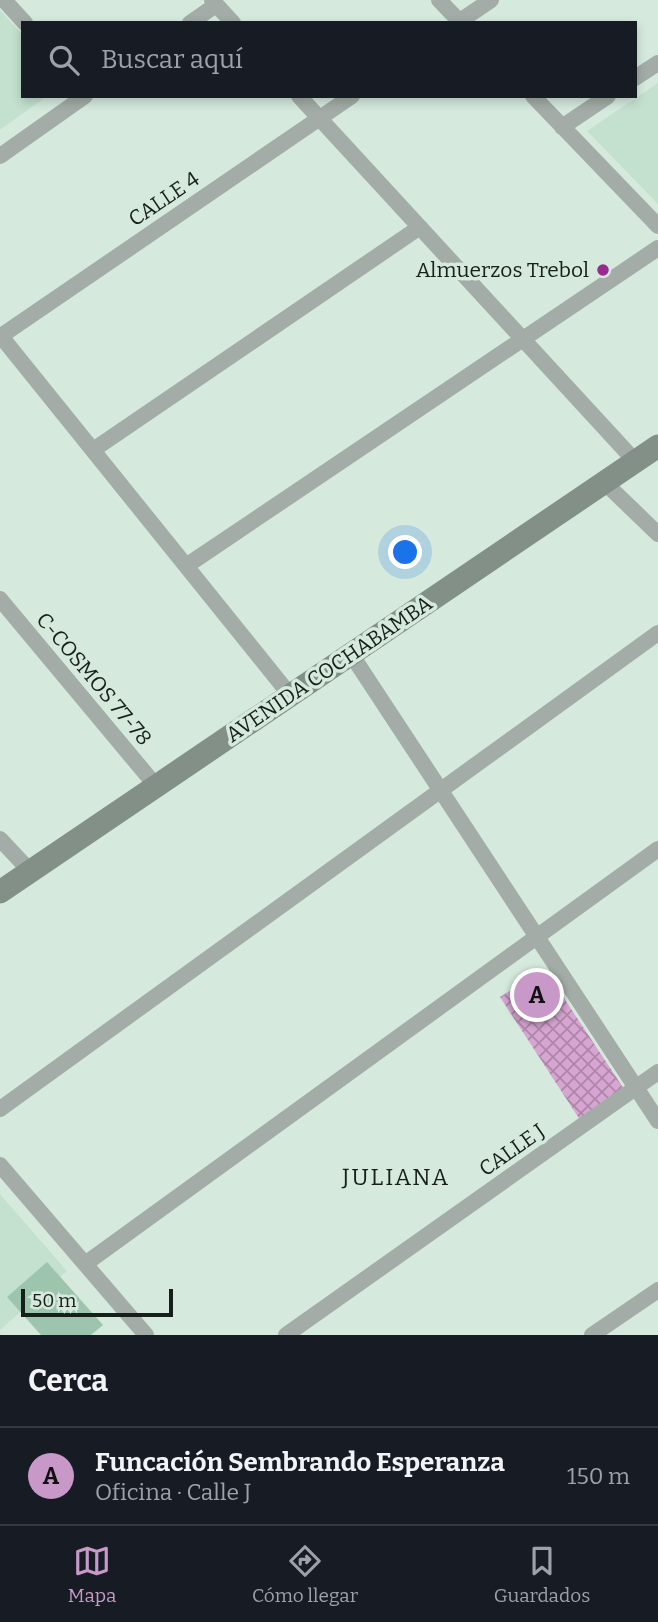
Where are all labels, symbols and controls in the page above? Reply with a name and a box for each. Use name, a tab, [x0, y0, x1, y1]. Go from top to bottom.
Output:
search box	[21, 21, 637, 98]
icon: search	[45, 41, 83, 79]
text: Buscar aquí	[101, 44, 243, 75]
street label: CALLE 4	[124, 166, 204, 232]
place label: Almuerzos Trebol	[416, 257, 589, 283]
marker: Almuerzos Trebol	[595, 262, 611, 278]
your location	[388, 535, 422, 569]
street label: AVENIDA COCHABAMBA	[221, 590, 437, 748]
street label: C-COSMOS 77-78	[31, 607, 157, 751]
pin: A	[514, 969, 560, 1021]
street label: CALLE J	[474, 1118, 550, 1182]
district label: JULIANA	[341, 1163, 450, 1191]
scale bar	[21, 1286, 173, 1318]
text: 50 m	[32, 1289, 76, 1312]
text: Cerca	[28, 1363, 108, 1399]
text: Funcación Sembrando Esperanza	[95, 1447, 505, 1478]
text: A	[43, 1462, 59, 1490]
text: 150 m	[567, 1462, 630, 1490]
text: Oficina · Calle J	[95, 1478, 251, 1506]
tab: Mapa	[68, 1542, 117, 1607]
tab: Cómo llegar	[252, 1542, 358, 1607]
tab: Guardados	[494, 1542, 590, 1607]

